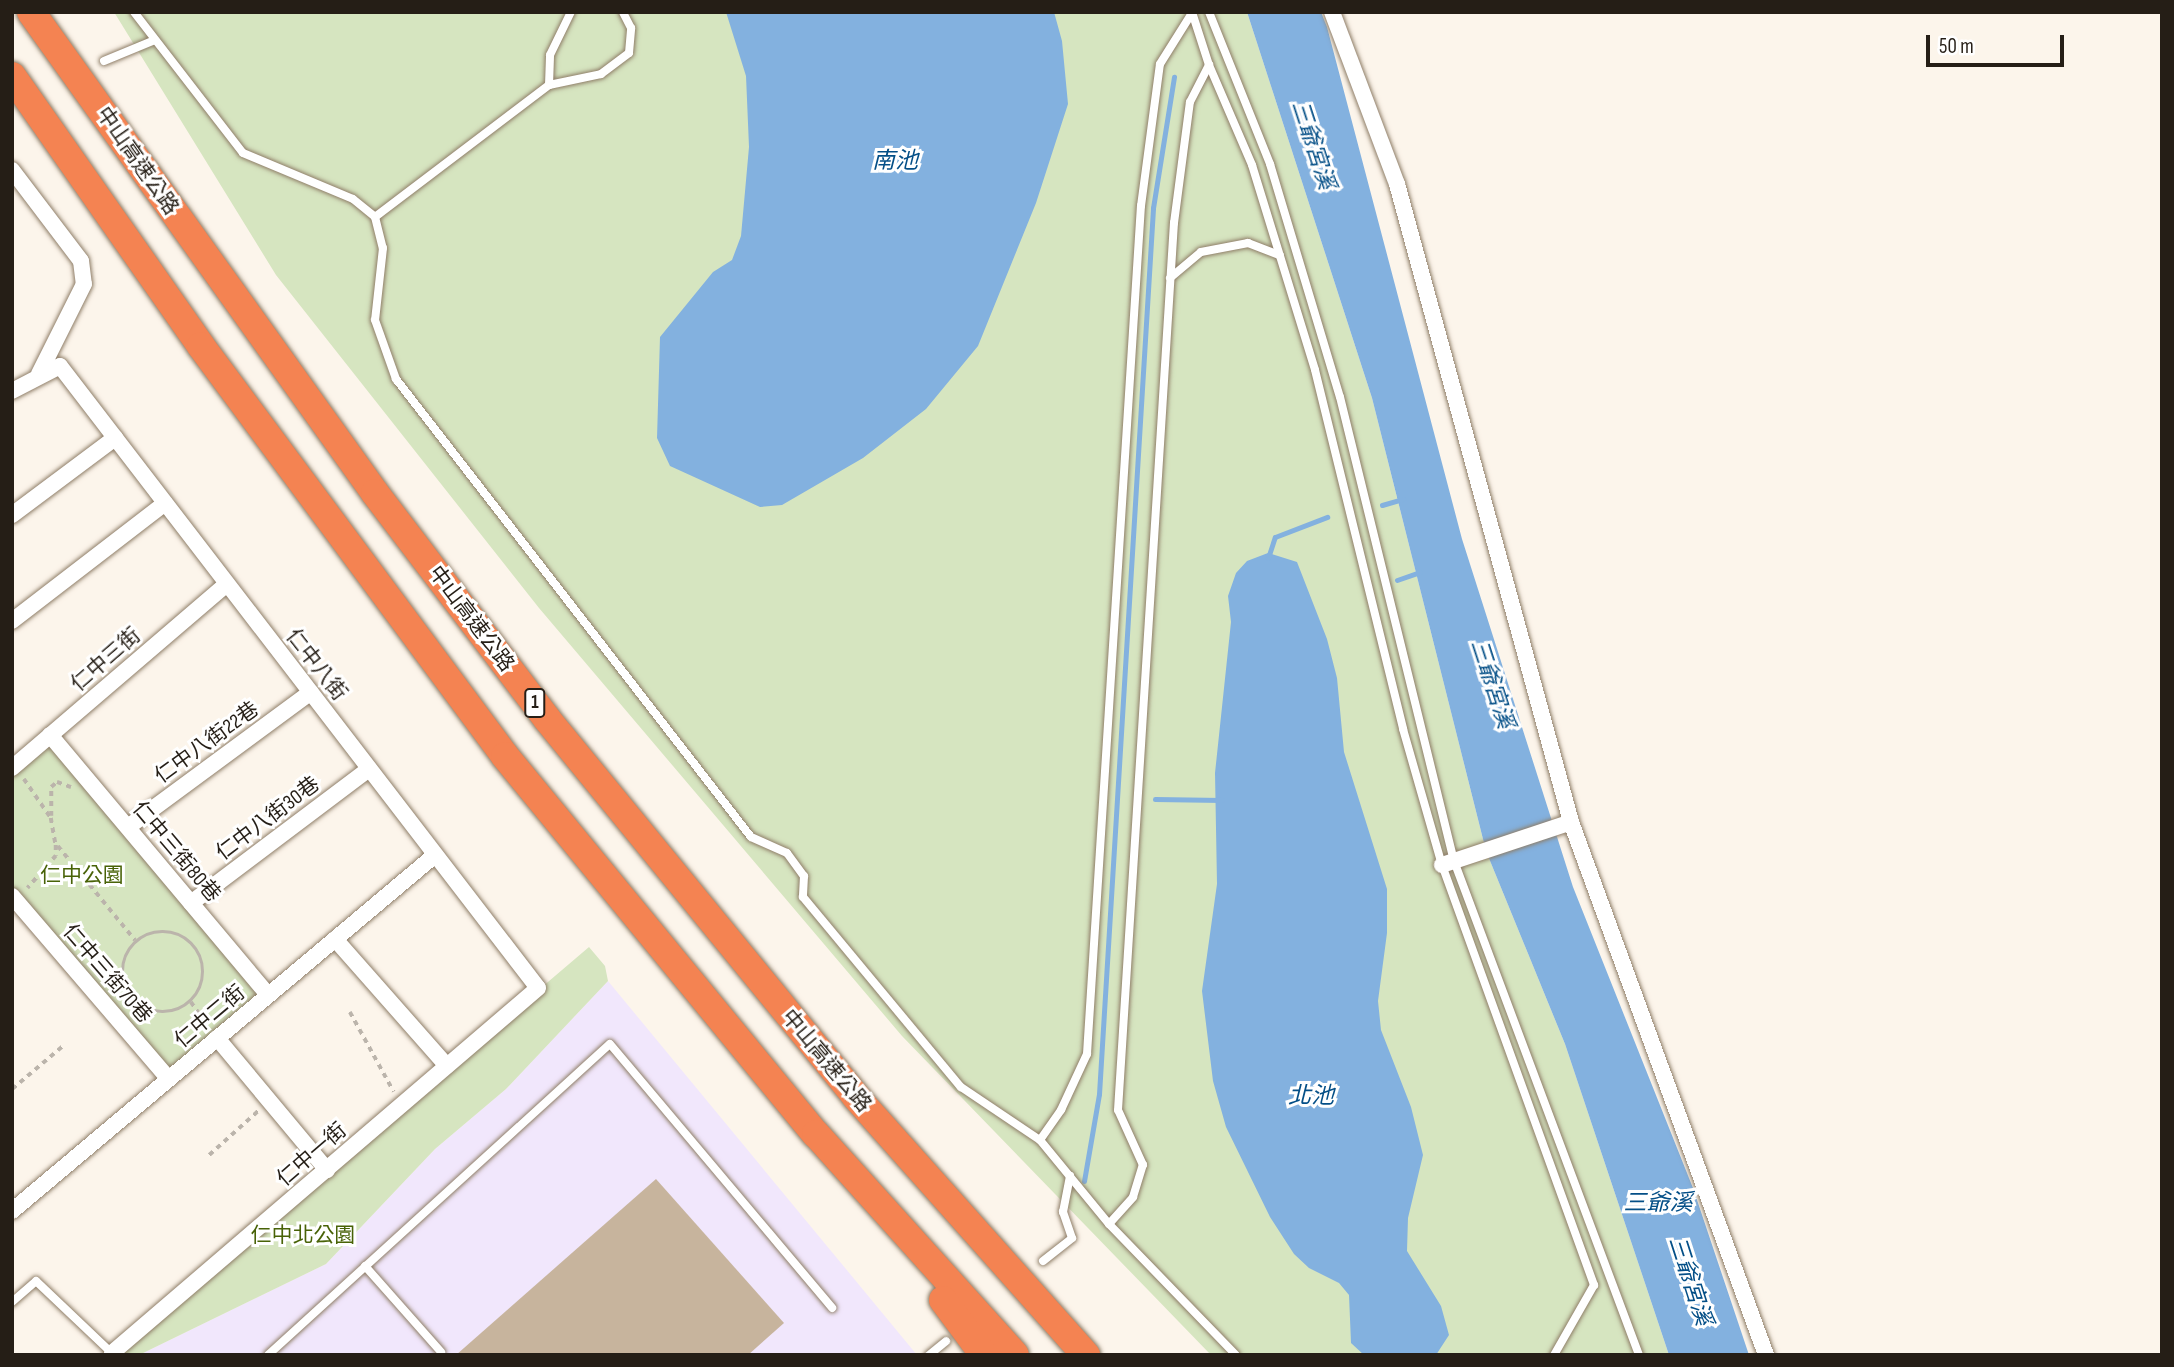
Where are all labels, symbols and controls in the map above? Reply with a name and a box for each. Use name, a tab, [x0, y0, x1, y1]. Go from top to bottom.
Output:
scale bar	[1929, 21, 2067, 65]
text: 50 m	[1939, 34, 1974, 59]
water label: 三爺宮溪	[1286, 97, 1340, 193]
street label: 中山高速公路	[91, 102, 183, 220]
water label: 南池	[872, 147, 918, 175]
street label: 中山高速公路	[423, 561, 519, 677]
street label: 仁中三街	[66, 623, 146, 697]
street label: 仁中八街	[280, 624, 352, 706]
water label: 三爺宮溪	[1465, 636, 1519, 732]
road number: 1	[523, 688, 547, 718]
street label: 仁中八街22巷	[150, 697, 264, 789]
street label: 仁中八街30巷	[211, 772, 325, 866]
street label: 仁中三街80巷	[127, 797, 225, 907]
park label: 仁中公園	[40, 863, 124, 889]
street label: 仁中三街70巷	[57, 919, 157, 1029]
street label: 仁中二街	[170, 980, 250, 1054]
street label: 中山高速公路	[776, 1005, 876, 1117]
water label: 北池	[1288, 1082, 1334, 1110]
street label: 仁中一街	[272, 1118, 352, 1192]
water label: 三爺溪	[1624, 1189, 1692, 1217]
park label: 仁中北公園	[251, 1223, 355, 1249]
water label: 三爺宮溪	[1663, 1233, 1717, 1329]

